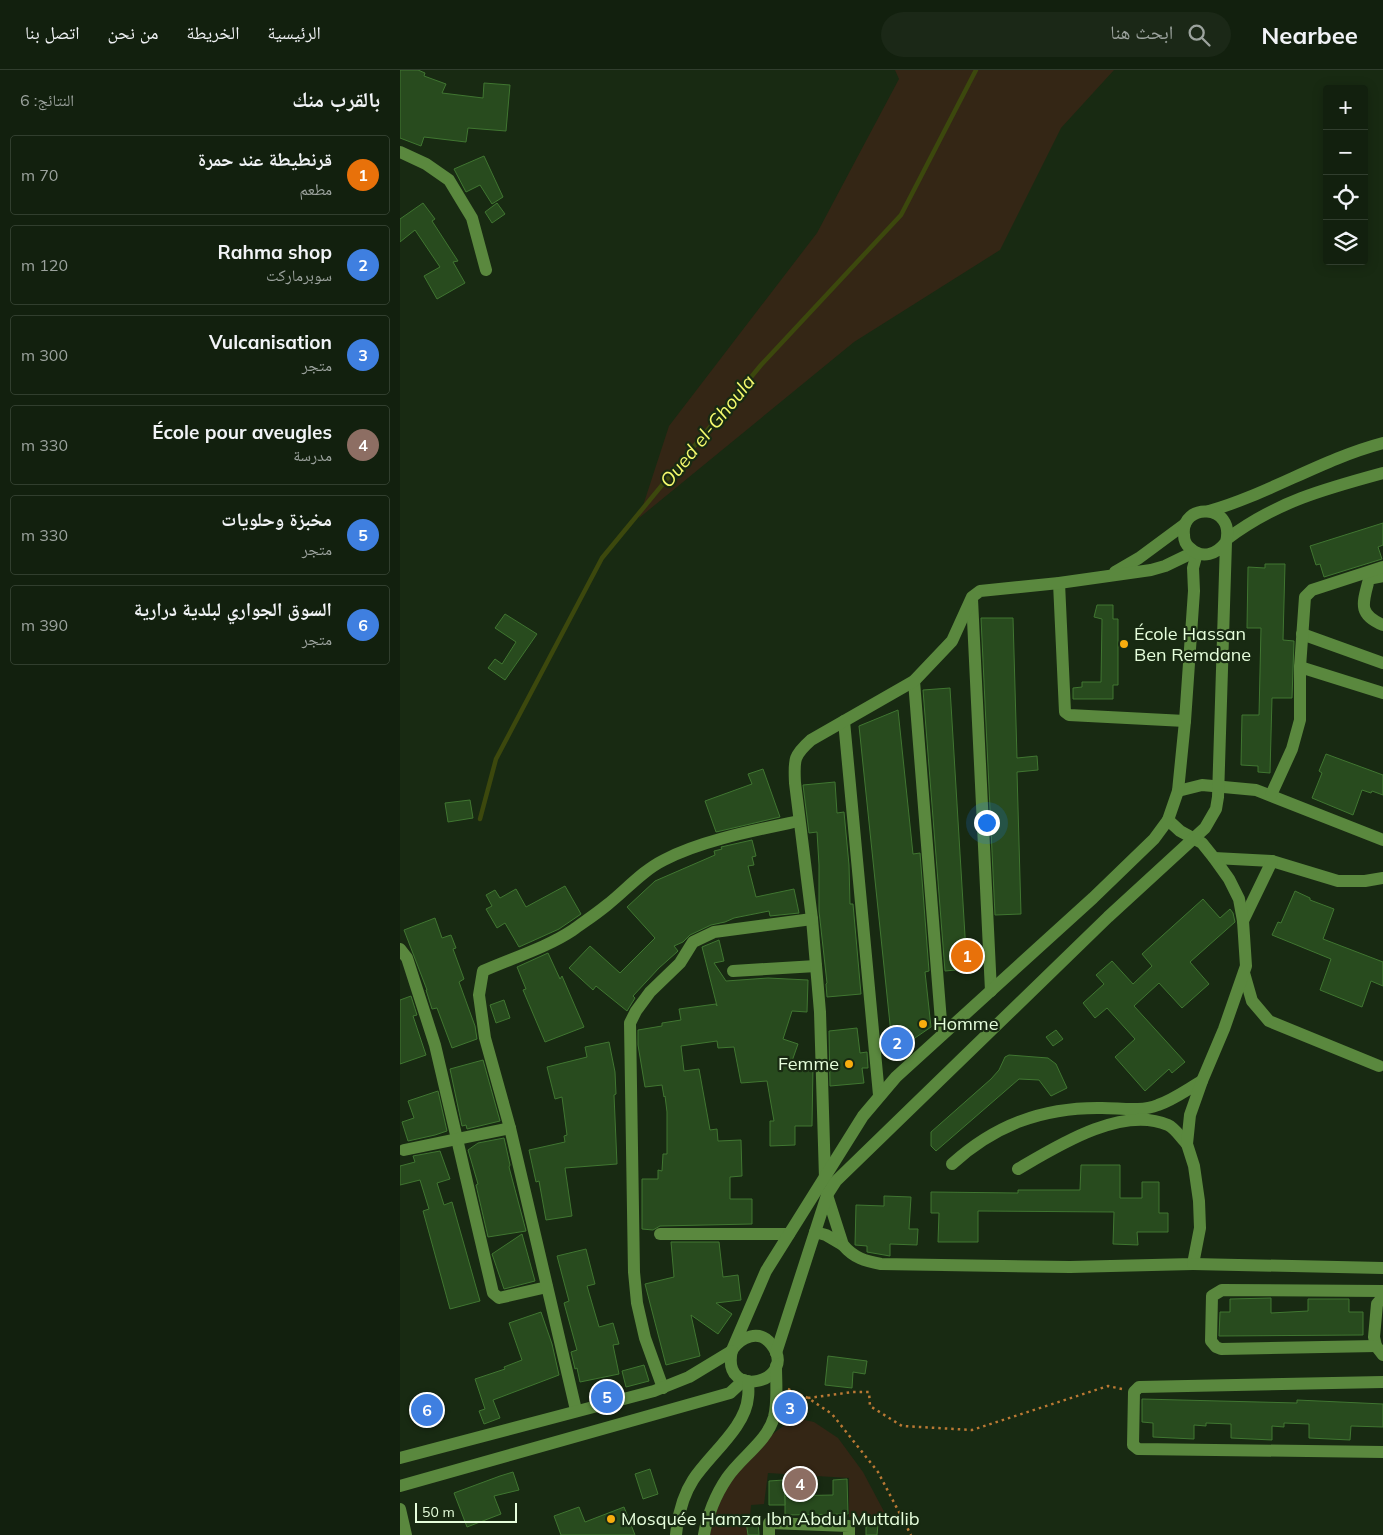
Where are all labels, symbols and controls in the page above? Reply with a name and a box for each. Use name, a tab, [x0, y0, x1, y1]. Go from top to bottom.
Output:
search box	[881, 12, 1231, 57]
text: ابحث هنا	[1110, 20, 1173, 44]
text: Nearbee	[1261, 20, 1358, 50]
text: اتصل بنا	[25, 21, 80, 44]
text: من نحن	[108, 21, 158, 44]
text: الخريطة	[186, 21, 239, 44]
text: الرئيسية	[267, 21, 321, 44]
icon: search	[1185, 21, 1213, 49]
map controls	[1323, 85, 1368, 265]
button: +	[1323, 85, 1368, 130]
text: بالقرب منك	[292, 86, 380, 112]
text: النتائج: 6	[20, 90, 74, 110]
button: −	[1323, 130, 1368, 175]
text: قرنطيطة عند حمرة	[198, 147, 332, 171]
text: 70 m	[21, 165, 58, 185]
text: 1	[358, 165, 368, 185]
button: locate	[1323, 175, 1368, 220]
text: مطعم	[300, 179, 332, 199]
button: layers	[1323, 220, 1368, 265]
text: Rahma shop	[217, 240, 332, 264]
text: 120 m	[21, 255, 68, 275]
text: 2	[358, 255, 368, 275]
text: سوبرماركت	[266, 265, 332, 285]
text: Vulcanisation	[209, 330, 332, 354]
text: 300 m	[21, 345, 68, 365]
text: 3	[358, 345, 368, 365]
text: متجر	[302, 355, 332, 375]
water label: Oued el-Ghoula	[654, 370, 760, 492]
text: École pour aveugles	[152, 420, 332, 444]
text: 330 m	[21, 435, 68, 455]
text: 4	[358, 435, 368, 455]
text: مدرسة	[293, 445, 332, 465]
text: مخبزة وحلويات	[221, 507, 332, 531]
text: 330 m	[21, 525, 68, 545]
text: 5	[358, 525, 368, 545]
text: متجر	[302, 539, 332, 559]
text: السوق الجواري لبلدية درارية	[134, 597, 332, 621]
text: 390 m	[21, 615, 68, 635]
text: 6	[358, 615, 368, 635]
place label: École Hassan Ben Remdane	[1134, 622, 1251, 666]
text: متجر	[302, 629, 332, 649]
marker: École Hassan Ben Remdane	[1118, 638, 1130, 650]
your location	[974, 810, 1000, 836]
pin: 1	[951, 937, 983, 975]
place label: Homme	[933, 1012, 998, 1035]
marker: Homme	[917, 1018, 929, 1030]
pin: 2	[881, 1024, 913, 1062]
place label: Femme	[778, 1052, 839, 1075]
marker: Femme	[843, 1058, 855, 1070]
pin: 5	[591, 1378, 623, 1416]
pin: 3	[774, 1389, 806, 1427]
pin: 6	[411, 1391, 443, 1429]
pin: 4	[784, 1465, 816, 1503]
scale bar	[415, 1500, 518, 1523]
text: 50 m	[422, 1503, 455, 1521]
place label: Mosquée Hamza Ibn Abdul Muttalib	[621, 1507, 920, 1530]
marker: Mosquée Hamza Ibn Abdul Muttalib	[605, 1513, 617, 1525]

